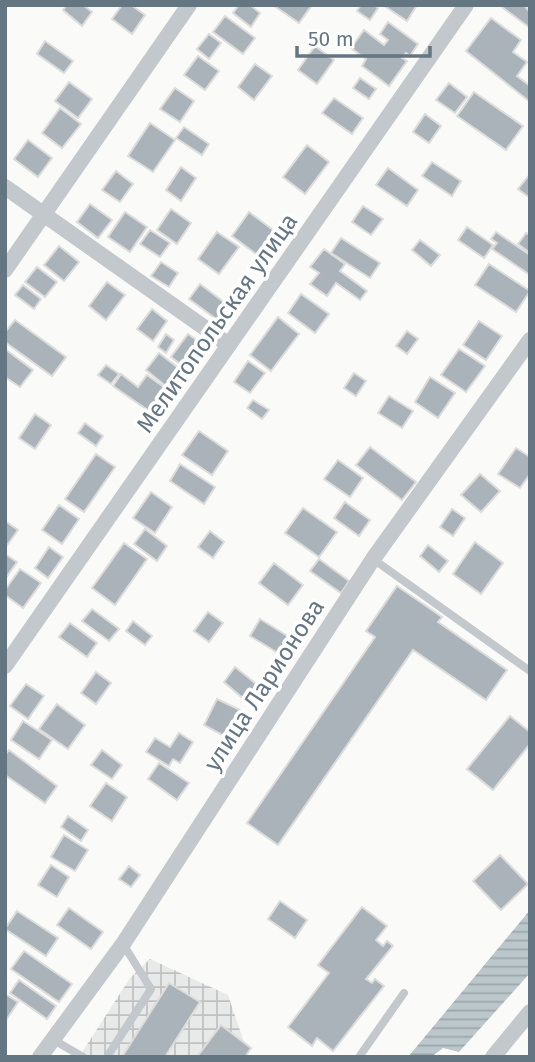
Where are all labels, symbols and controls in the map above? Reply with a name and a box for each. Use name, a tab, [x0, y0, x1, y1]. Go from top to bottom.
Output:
scale bar	[297, 14, 430, 58]
text: 50 m	[308, 26, 354, 52]
street label: Мелитопольская улица	[131, 208, 303, 438]
street label: улица Ларионова	[198, 594, 330, 776]

